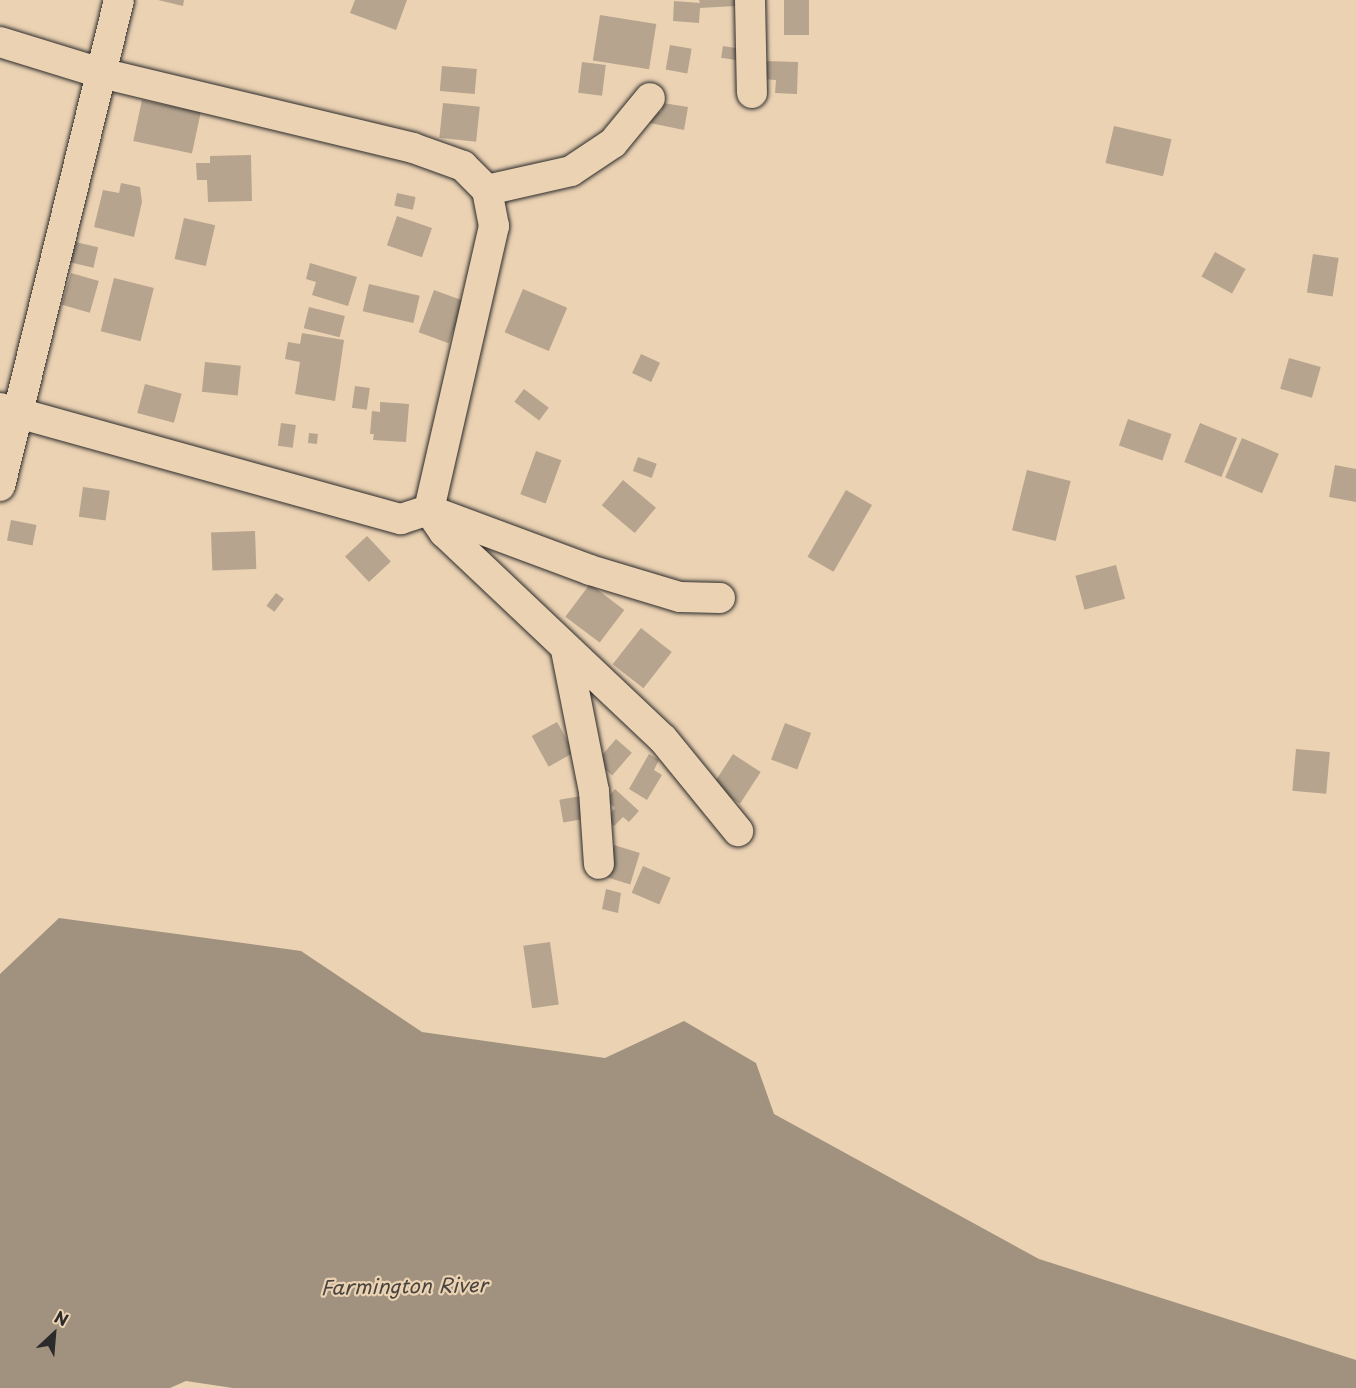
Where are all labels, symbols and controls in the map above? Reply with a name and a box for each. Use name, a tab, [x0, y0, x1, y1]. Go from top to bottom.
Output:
water label: Farmington River	[320, 1273, 488, 1299]
north arrow	[24, 1304, 84, 1364]
text: N	[51, 1304, 73, 1331]

